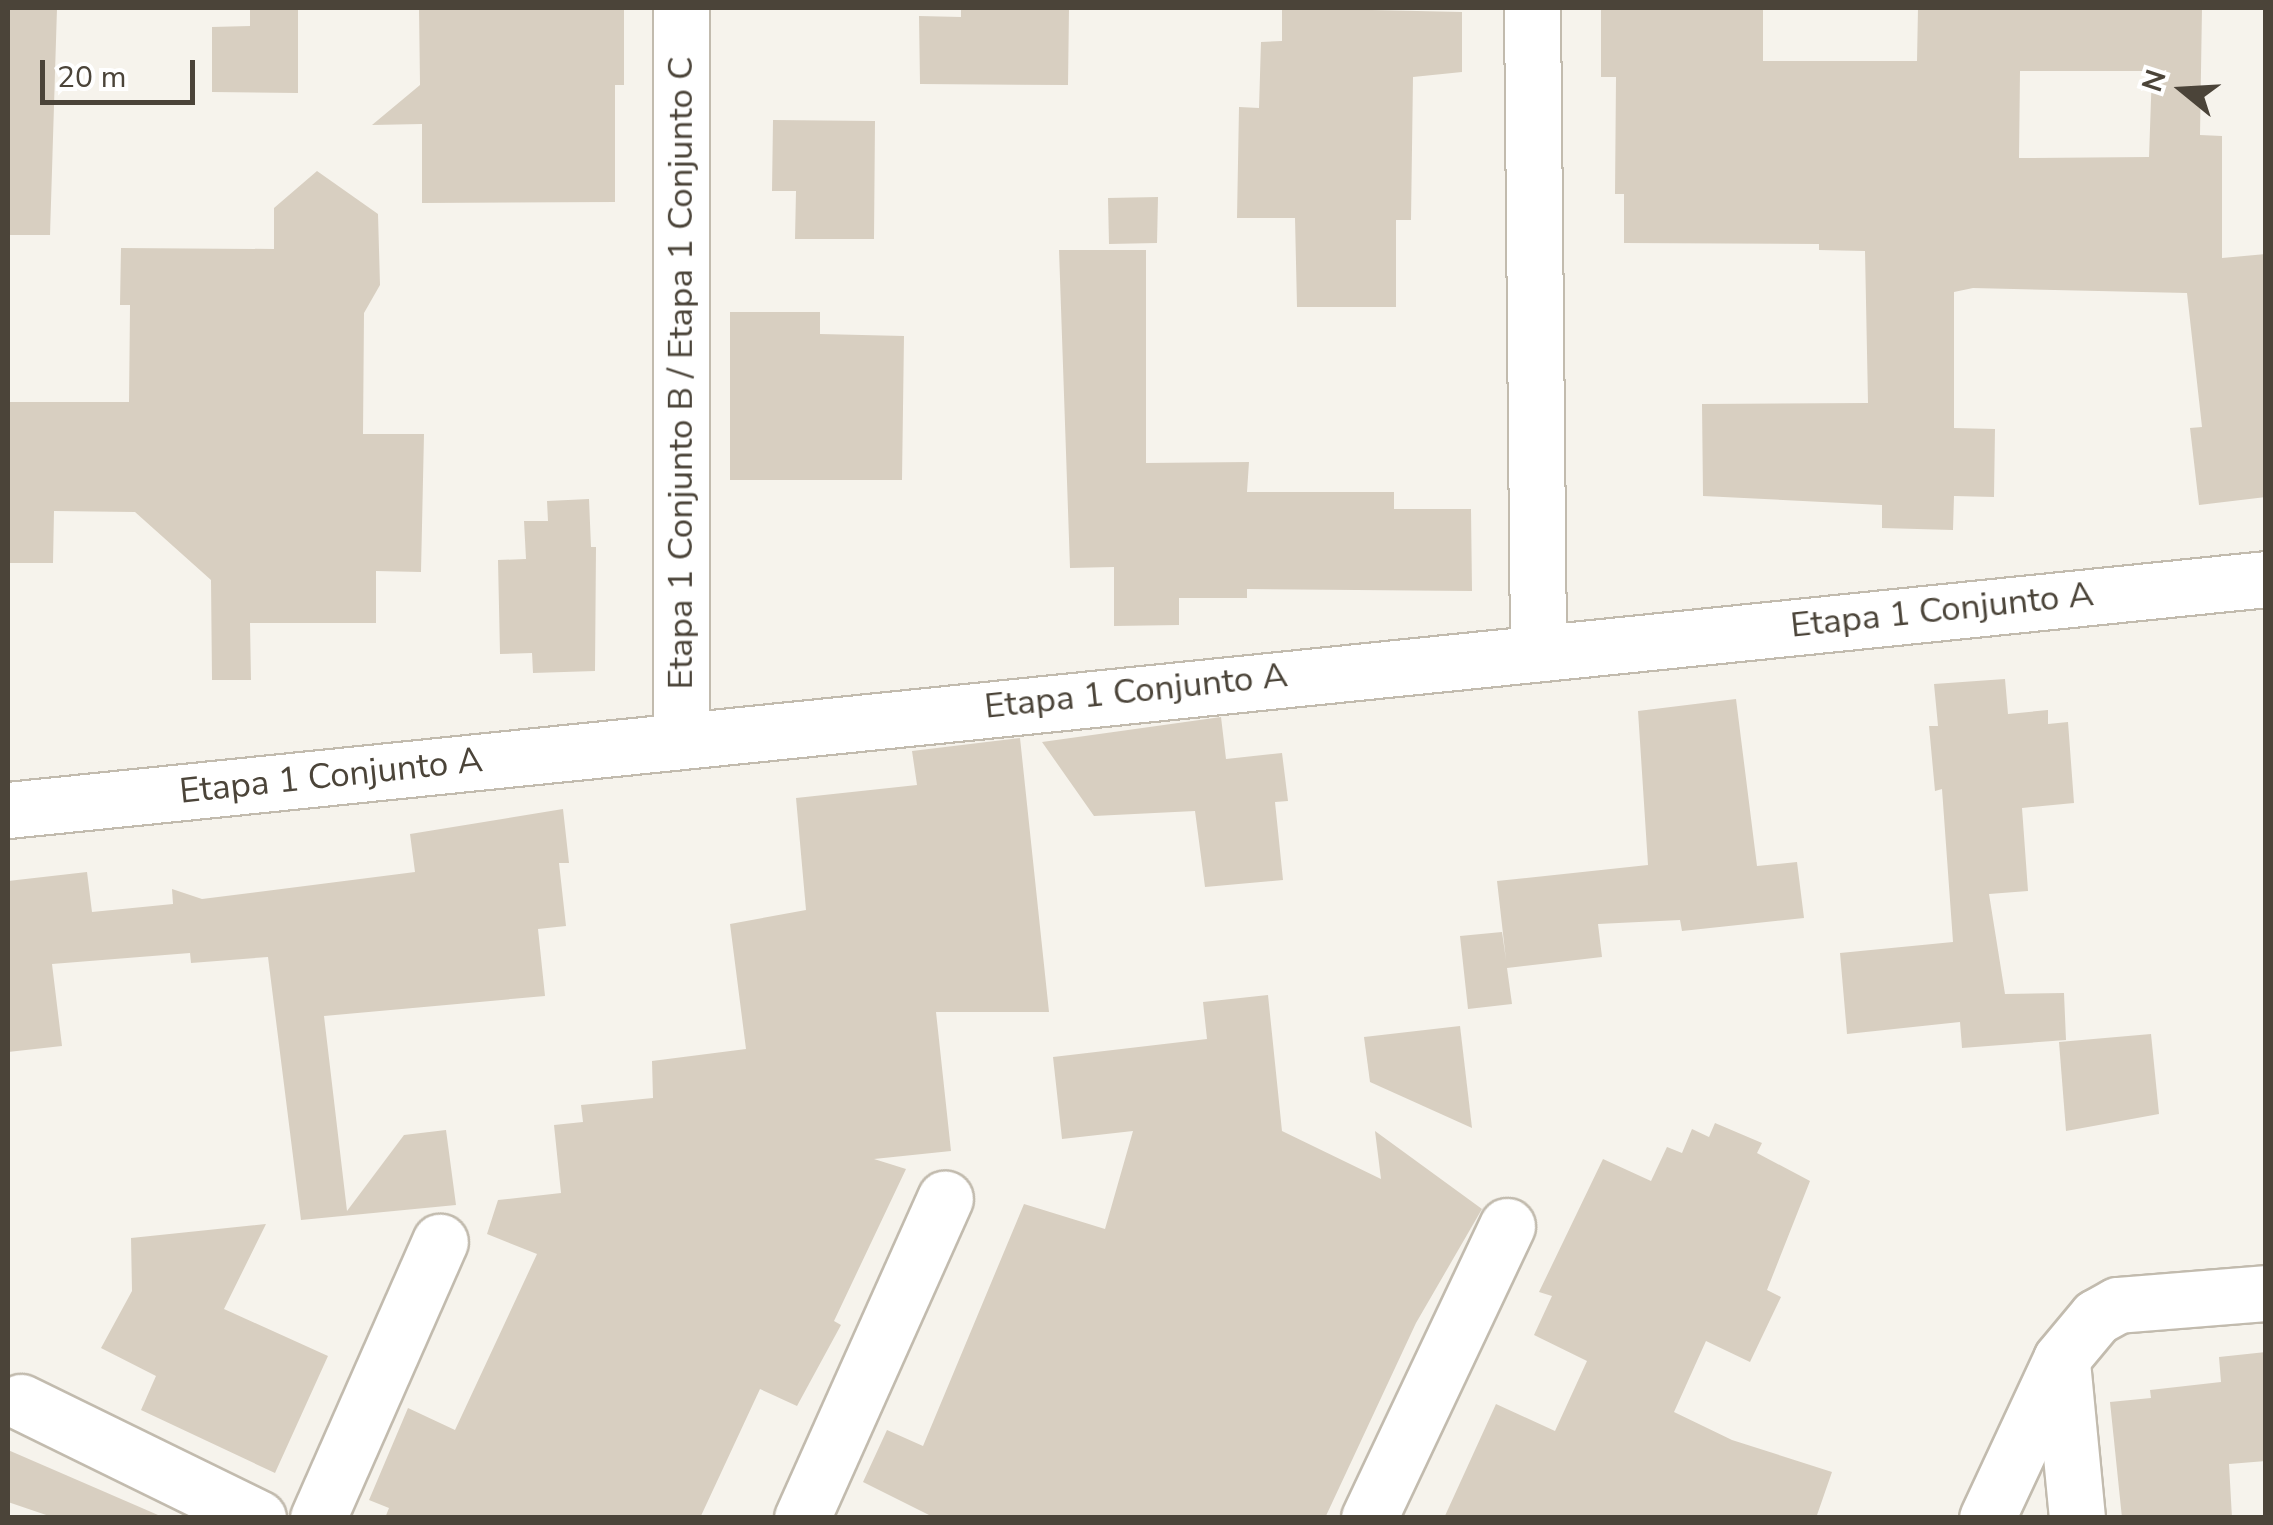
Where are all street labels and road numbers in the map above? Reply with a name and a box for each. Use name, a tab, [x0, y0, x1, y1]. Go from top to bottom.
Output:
street label: Etapa 1 Conjunto B / Etapa 1 Conjunto C	[660, 56, 702, 690]
street label: Etapa 1 Conjunto A	[1788, 573, 2096, 647]
street label: Etapa 1 Conjunto A	[982, 654, 1290, 728]
street label: Etapa 1 Conjunto A	[177, 739, 485, 813]

